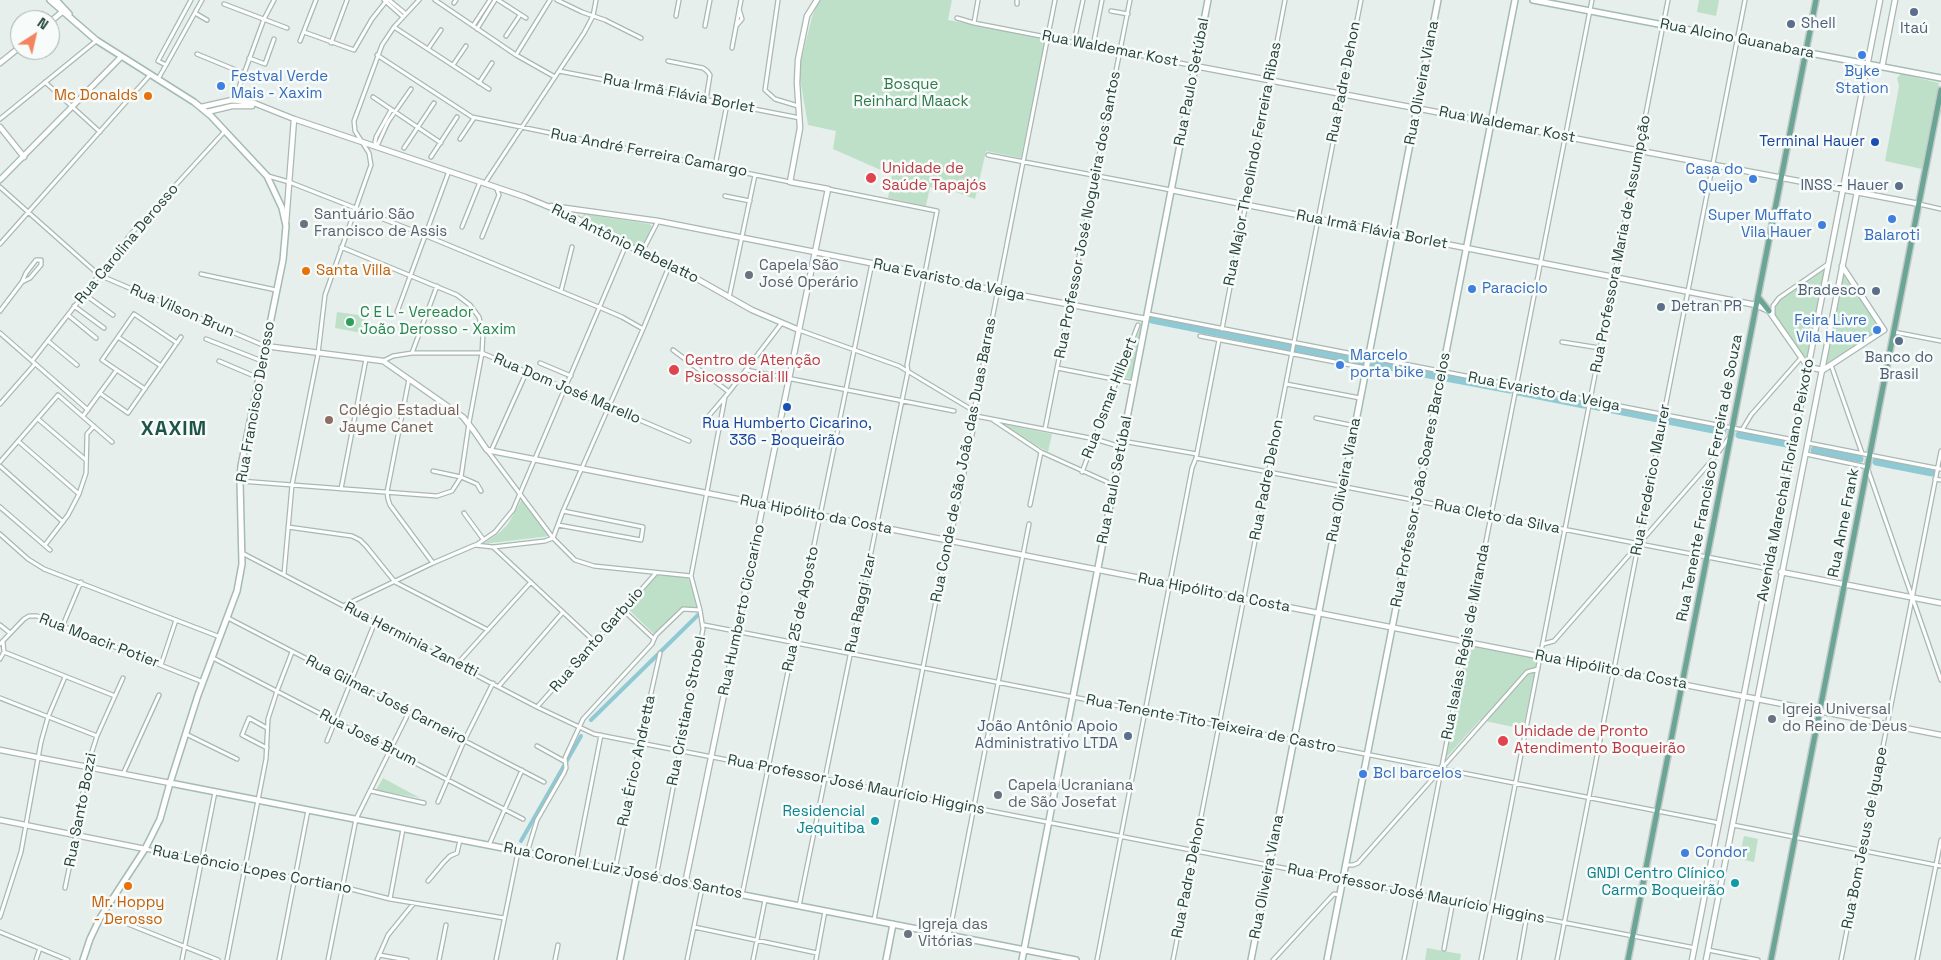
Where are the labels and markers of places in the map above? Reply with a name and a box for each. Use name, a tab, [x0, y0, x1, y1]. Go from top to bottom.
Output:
marker: Itaú	[1908, 6, 1920, 18]
place label: Shell	[1801, 15, 1836, 33]
marker: Shell	[1785, 18, 1797, 30]
place label: Itaú	[1900, 20, 1928, 38]
marker: Byke Station	[1856, 49, 1868, 61]
place label: Byke Station	[1835, 63, 1889, 98]
place label: Festval Verde Mais - Xaxim	[231, 68, 328, 103]
marker: Festval Verde Mais - Xaxim	[215, 80, 227, 92]
place label: Mc Donalds	[54, 87, 138, 105]
marker: Mc Donalds	[142, 90, 154, 102]
place label: Terminal Hauer	[1759, 133, 1865, 151]
marker: Terminal Hauer	[1869, 136, 1881, 148]
place label: Unidade de Saúde Tapajós	[882, 160, 987, 195]
place label: Casa do Queijo	[1686, 161, 1743, 196]
marker: Unidade de Saúde Tapajós	[864, 171, 878, 185]
marker: Casa do Queijo	[1747, 173, 1759, 185]
place label: INSS - Hauer	[1800, 177, 1889, 195]
marker: INSS - Hauer	[1893, 180, 1905, 192]
place label: Santuário São Francisco de Assis	[314, 206, 447, 241]
place label: Super Muffato Vila Hauer	[1708, 207, 1812, 242]
marker: Balaroti	[1886, 213, 1898, 225]
marker: Santuário São Francisco de Assis	[298, 218, 310, 230]
marker: Super Muffato Vila Hauer	[1816, 219, 1828, 231]
place label: Balaroti	[1864, 227, 1920, 245]
place label: Capela São José Operário	[759, 257, 859, 292]
place label: Santa Villa	[316, 262, 391, 280]
marker: Santa Villa	[300, 265, 312, 277]
marker: Capela São José Operário	[743, 269, 755, 281]
place label: Paraciclo	[1482, 280, 1548, 298]
place label: Bradesco	[1798, 282, 1866, 300]
marker: Paraciclo	[1466, 283, 1478, 295]
marker: Bradesco	[1870, 285, 1882, 297]
place label: Detran PR	[1671, 298, 1742, 316]
marker: Detran PR	[1655, 301, 1667, 313]
place label: C E L - Vereador João Derosso - Xaxim	[360, 304, 516, 339]
place label: Feira Livre Vila Hauer	[1794, 312, 1867, 347]
marker: C E L - Vereador João Derosso - Xaxim	[344, 316, 356, 328]
marker: Feira Livre Vila Hauer	[1871, 324, 1883, 336]
marker: Banco do Brasil	[1893, 335, 1905, 347]
place label: Marcelo porta bike	[1350, 347, 1424, 382]
place label: Banco do Brasil	[1865, 349, 1933, 384]
place label: Centro de Atenção Psicossocial III	[685, 352, 821, 387]
marker: Marcelo porta bike	[1334, 359, 1346, 371]
marker: Centro de Atenção Psicossocial III	[667, 363, 681, 377]
marker: Rua Humberto Cicarino, 336 - Boqueirão	[781, 401, 793, 413]
place label: Colégio Estadual Jayme Canet	[339, 402, 459, 437]
marker: Colégio Estadual Jayme Canet	[323, 414, 335, 426]
place label: Rua Humberto Cicarino, 336 - Boqueirão	[702, 415, 872, 450]
place label: Igreja Universal do Reino de Deus	[1782, 701, 1907, 736]
marker: Igreja Universal do Reino de Deus	[1766, 713, 1778, 725]
place label: João Antônio Apoio Administrativo LTDA	[975, 718, 1118, 753]
place label: Unidade de Pronto Atendimento Boqueirão	[1514, 723, 1685, 758]
marker: João Antônio Apoio Administrativo LTDA	[1122, 730, 1134, 742]
marker: Unidade de Pronto Atendimento Boqueirão	[1496, 734, 1510, 748]
place label: Bcl barcelos	[1373, 765, 1462, 783]
marker: Bcl barcelos	[1357, 768, 1369, 780]
place label: Capela Ucraniana de São Josefat	[1008, 777, 1133, 812]
marker: Capela Ucraniana de São Josefat	[992, 789, 1004, 801]
place label: Residencial Jequitiba	[782, 803, 865, 838]
marker: Residencial Jequitiba	[869, 815, 881, 827]
place label: Condor	[1695, 844, 1748, 862]
marker: Condor	[1679, 847, 1691, 859]
place label: GNDI Centro Clínico Carmo Boqueirão	[1587, 865, 1725, 900]
marker: GNDI Centro Clínico Carmo Boqueirão	[1729, 877, 1741, 889]
marker: Mr. Hoppy - Derosso	[122, 880, 134, 892]
place label: Mr. Hoppy - Derosso	[92, 894, 164, 929]
place label: Igreja das Vitórias	[918, 916, 988, 951]
marker: Igreja das Vitórias	[902, 928, 914, 940]

